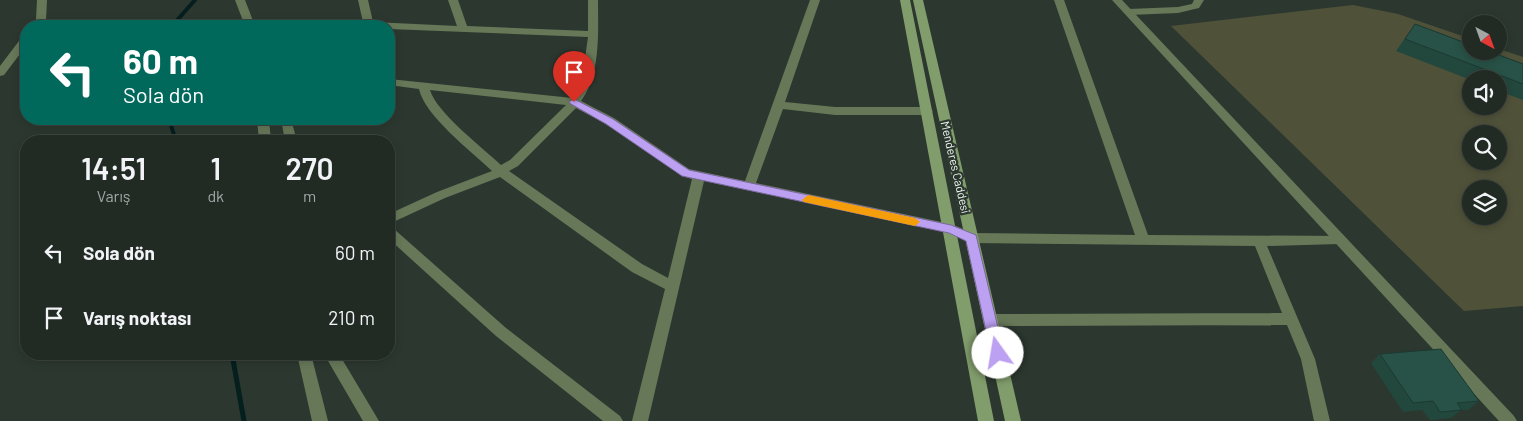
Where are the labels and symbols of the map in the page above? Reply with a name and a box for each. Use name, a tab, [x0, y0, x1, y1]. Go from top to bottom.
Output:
north arrow	[1462, 15, 1508, 60]
pin	[553, 51, 595, 102]
street label: Menderes Caddesi	[939, 120, 973, 214]
position arrow	[971, 326, 1023, 378]

